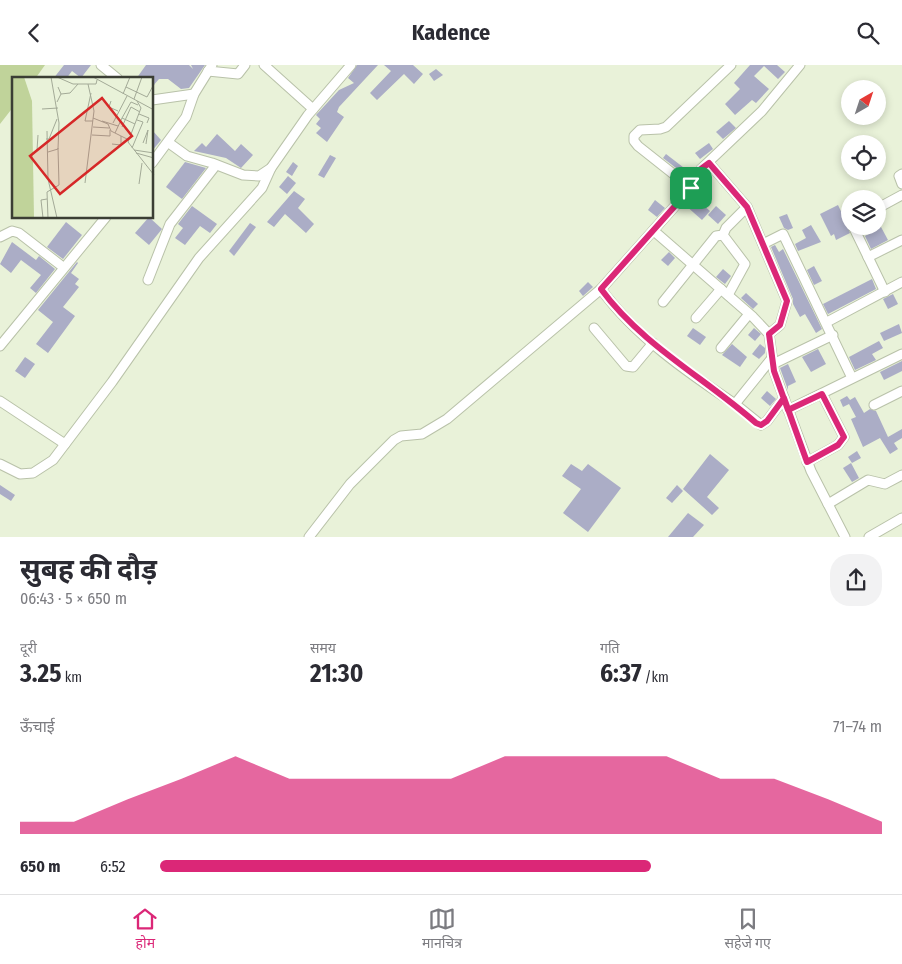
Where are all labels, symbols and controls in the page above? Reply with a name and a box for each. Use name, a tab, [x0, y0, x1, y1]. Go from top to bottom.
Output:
icon: back	[20, 19, 48, 47]
text: Kadence	[412, 19, 490, 46]
icon: search	[854, 19, 882, 47]
inset map	[12, 77, 154, 219]
north arrow	[841, 80, 886, 125]
map controls	[841, 80, 886, 235]
button: locate	[841, 135, 886, 180]
pin	[670, 167, 712, 209]
icon: arrive	[677, 174, 705, 202]
button: layers	[841, 190, 886, 235]
text: सुबह की दौड़	[20, 553, 157, 586]
button: share	[830, 554, 882, 606]
text: 06:43 · 5 × 650 m	[20, 589, 127, 608]
text: दूरी	[20, 640, 37, 657]
text: समय	[310, 640, 336, 657]
text: गति	[600, 640, 620, 657]
text: 3.25	[20, 659, 61, 689]
text: 21:30	[310, 659, 363, 689]
text: 6:37	[600, 659, 642, 689]
text: km	[61, 669, 82, 686]
text: /km	[642, 669, 669, 686]
text: ऊँचाई	[20, 717, 55, 736]
text: 71–74 m	[833, 717, 882, 736]
text: 650 m	[20, 857, 60, 876]
text: 6:52	[100, 857, 126, 876]
tab: होम	[131, 905, 159, 954]
tab: मानचित्र	[422, 905, 462, 954]
tab: सहेजे गए	[725, 905, 771, 954]

